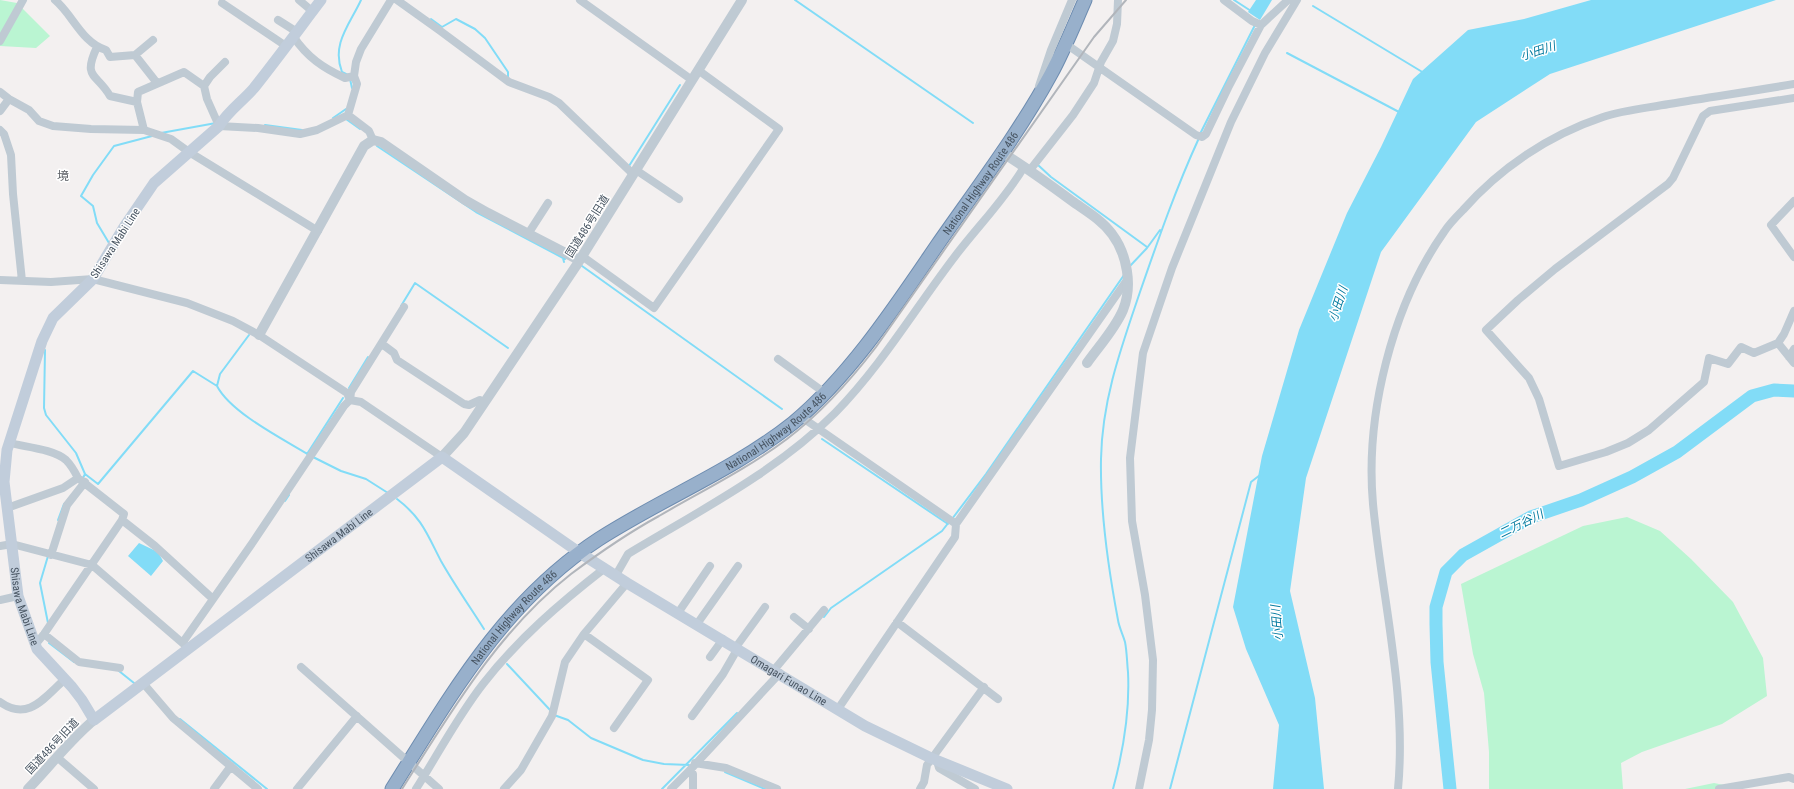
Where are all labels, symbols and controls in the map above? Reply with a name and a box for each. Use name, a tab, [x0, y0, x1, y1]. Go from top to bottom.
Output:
water label: 小田川	[1519, 38, 1559, 63]
street label: National Highway Route 486	[940, 130, 1021, 238]
district label: 境	[57, 169, 69, 183]
street label: 国道486号旧道	[563, 193, 612, 260]
street label: Shisawa Mabi Line	[88, 206, 143, 281]
water label: 小田川	[1326, 283, 1351, 323]
street label: National Highway Route 486	[723, 390, 829, 473]
street label: Shisawa Mabi Line	[303, 506, 375, 565]
water label: 二万谷川	[1496, 506, 1547, 541]
street label: Shisawa Mabi Line	[8, 566, 41, 647]
street label: National Highway Route 486	[469, 568, 560, 668]
water label: 小田川	[1268, 602, 1286, 642]
street label: Omagari Funao Line	[748, 653, 829, 709]
street label: 国道486号旧道	[23, 716, 81, 777]

